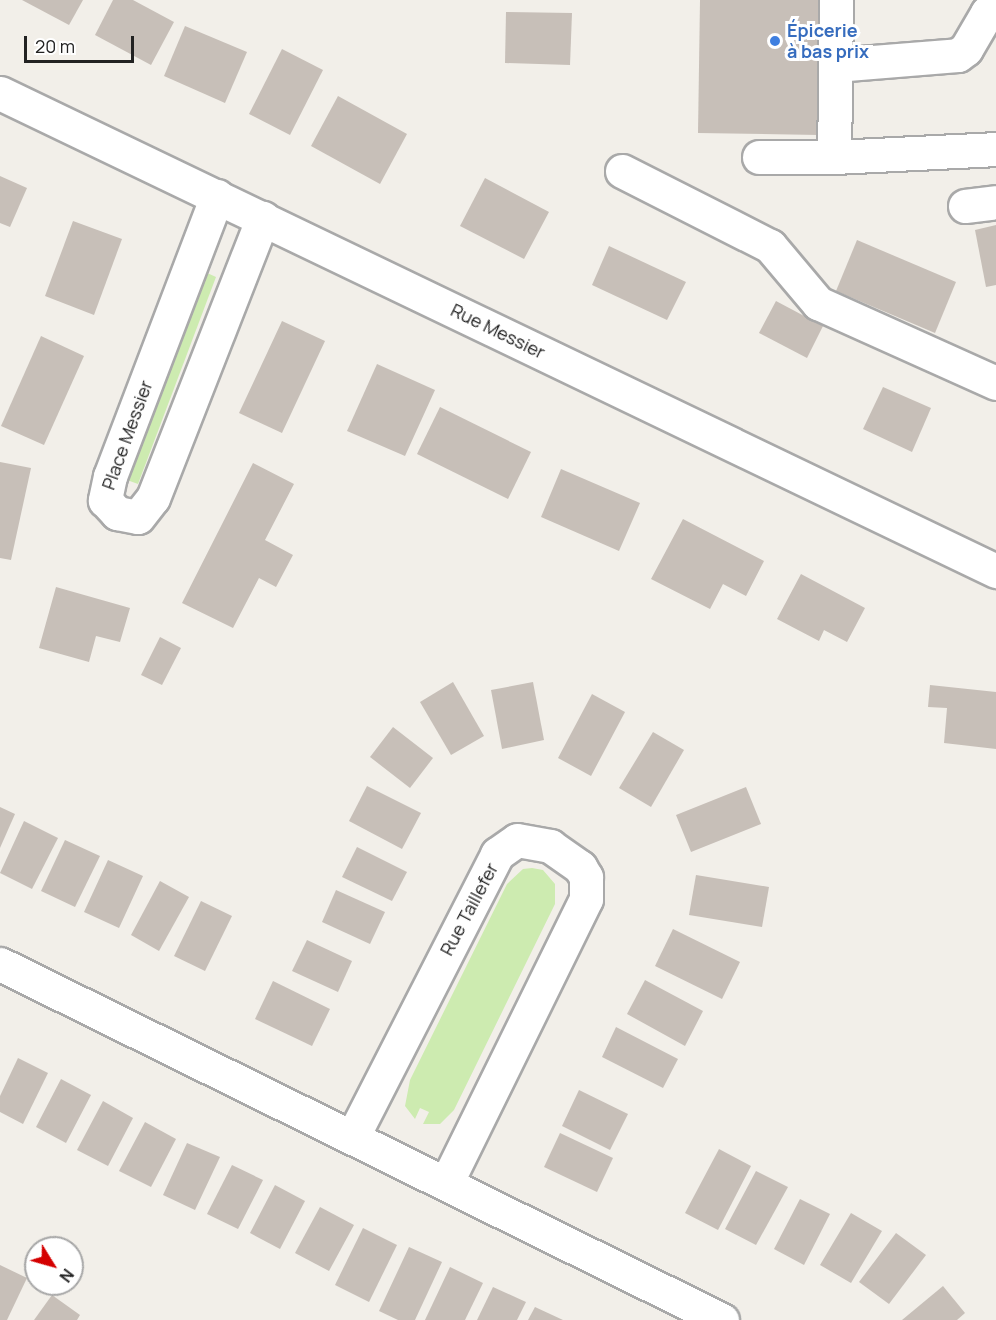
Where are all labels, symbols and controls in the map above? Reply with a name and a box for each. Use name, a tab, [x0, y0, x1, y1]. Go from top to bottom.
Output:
place label: Épicerie à bas prix	[787, 20, 869, 63]
scale bar	[27, 24, 136, 62]
text: 20 m	[35, 34, 75, 58]
marker: Épicerie à bas prix	[768, 34, 782, 48]
street label: Rue Messier	[447, 299, 549, 363]
street label: Place Messier	[97, 377, 157, 493]
street label: Rue Taillefer	[436, 859, 502, 959]
north arrow	[24, 1236, 84, 1296]
text: N	[55, 1264, 79, 1287]

